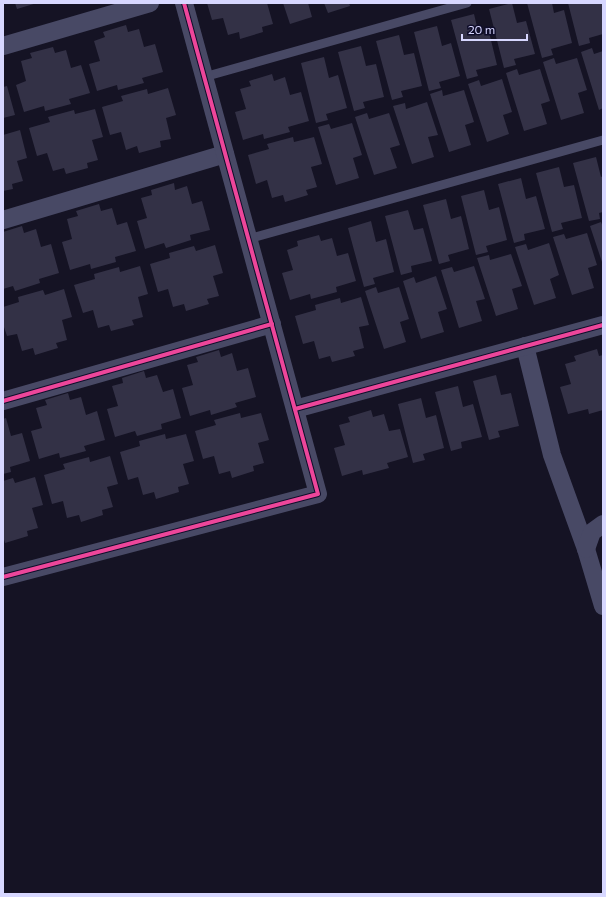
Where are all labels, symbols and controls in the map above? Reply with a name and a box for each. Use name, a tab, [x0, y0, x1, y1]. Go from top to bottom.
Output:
scale bar	[462, 16, 527, 42]
text: 20 m	[468, 22, 495, 36]

